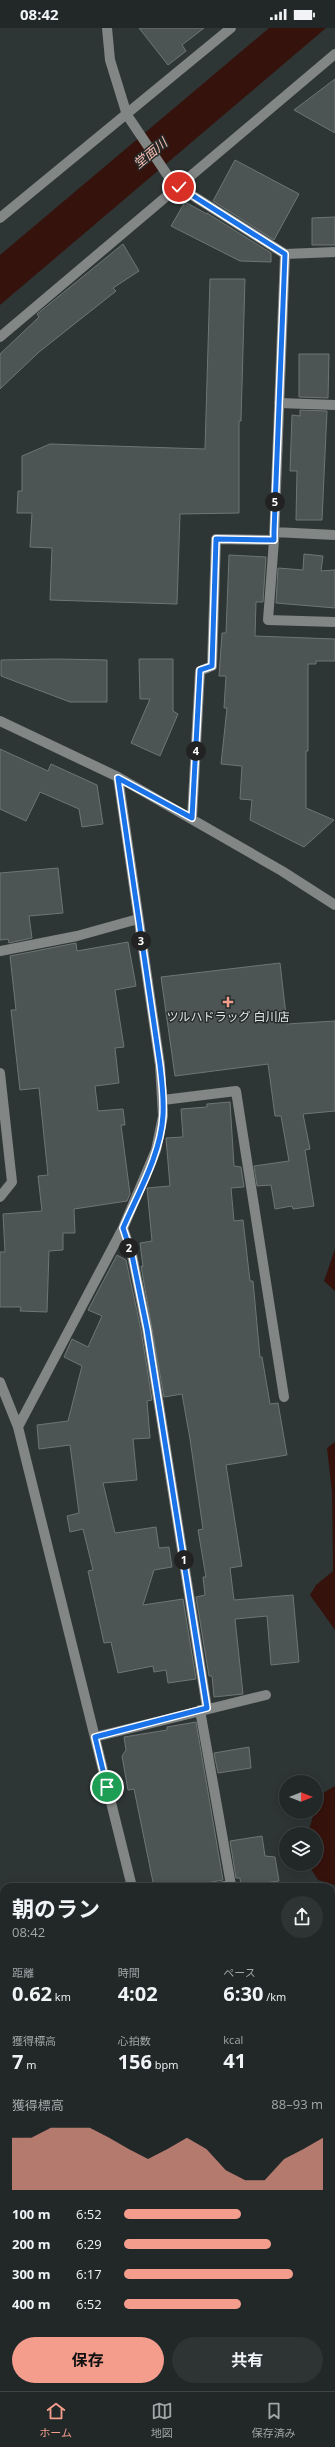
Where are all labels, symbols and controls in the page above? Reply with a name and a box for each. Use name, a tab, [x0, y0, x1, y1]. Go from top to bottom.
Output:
text: 08:42	[20, 4, 59, 24]
water label: 堂面川	[129, 132, 172, 172]
pin	[162, 170, 196, 204]
icon: check	[168, 176, 190, 198]
pin: 5	[265, 492, 285, 512]
text: 5	[272, 494, 278, 509]
pin: 4	[186, 741, 206, 761]
text: 4	[193, 743, 199, 758]
pin: 3	[131, 931, 151, 951]
text: 3	[138, 933, 144, 948]
marker: ツルハドラッグ 白川店	[223, 997, 233, 1007]
place label: ツルハドラッグ 白川店	[166, 1008, 290, 1025]
pin: 2	[119, 1238, 139, 1258]
text: 2	[126, 1240, 132, 1255]
pin: 1	[174, 1550, 194, 1570]
text: 1	[181, 1552, 187, 1567]
pin	[90, 1770, 124, 1804]
north arrow	[279, 1775, 323, 1819]
map controls	[279, 1775, 323, 1871]
icon: arrive	[96, 1776, 118, 1798]
button: layers	[279, 1827, 323, 1871]
text: 朝のラン	[12, 1893, 100, 1923]
button: share	[281, 1896, 323, 1938]
text: 08:42	[12, 1923, 45, 1941]
text: 距離	[12, 1965, 34, 1980]
text: 時間	[118, 1965, 140, 1980]
text: ペース	[223, 1965, 256, 1980]
text: 0.62	[12, 1980, 52, 2007]
text: 4:02	[118, 1980, 158, 2007]
text: 6:30	[223, 1980, 263, 2007]
text: km	[52, 1989, 71, 2004]
text: /km	[263, 1989, 286, 2004]
text: kcal	[223, 2032, 243, 2047]
text: 獲得標高	[12, 2033, 56, 2048]
text: 心拍数	[118, 2033, 151, 2048]
text: 41	[223, 2047, 246, 2074]
text: 7	[12, 2048, 23, 2075]
text: 156	[118, 2048, 152, 2075]
text: m	[23, 2057, 36, 2072]
text: bpm	[152, 2057, 178, 2072]
text: 88–93 m	[271, 2095, 323, 2113]
text: 獲得標高	[12, 2096, 64, 2114]
text: 100 m	[12, 2205, 50, 2223]
text: 6:52	[76, 2205, 102, 2223]
text: 200 m	[12, 2235, 50, 2253]
text: 6:29	[76, 2235, 102, 2253]
text: 300 m	[12, 2265, 50, 2283]
text: 6:17	[76, 2265, 102, 2283]
text: 400 m	[12, 2295, 50, 2313]
text: 6:52	[76, 2295, 102, 2313]
button: 保存	[12, 2337, 164, 2383]
button: 共有	[172, 2337, 323, 2383]
tab: ホーム	[39, 2400, 72, 2440]
tab: 地図	[151, 2400, 173, 2440]
tab: 保存済み	[252, 2400, 296, 2440]

